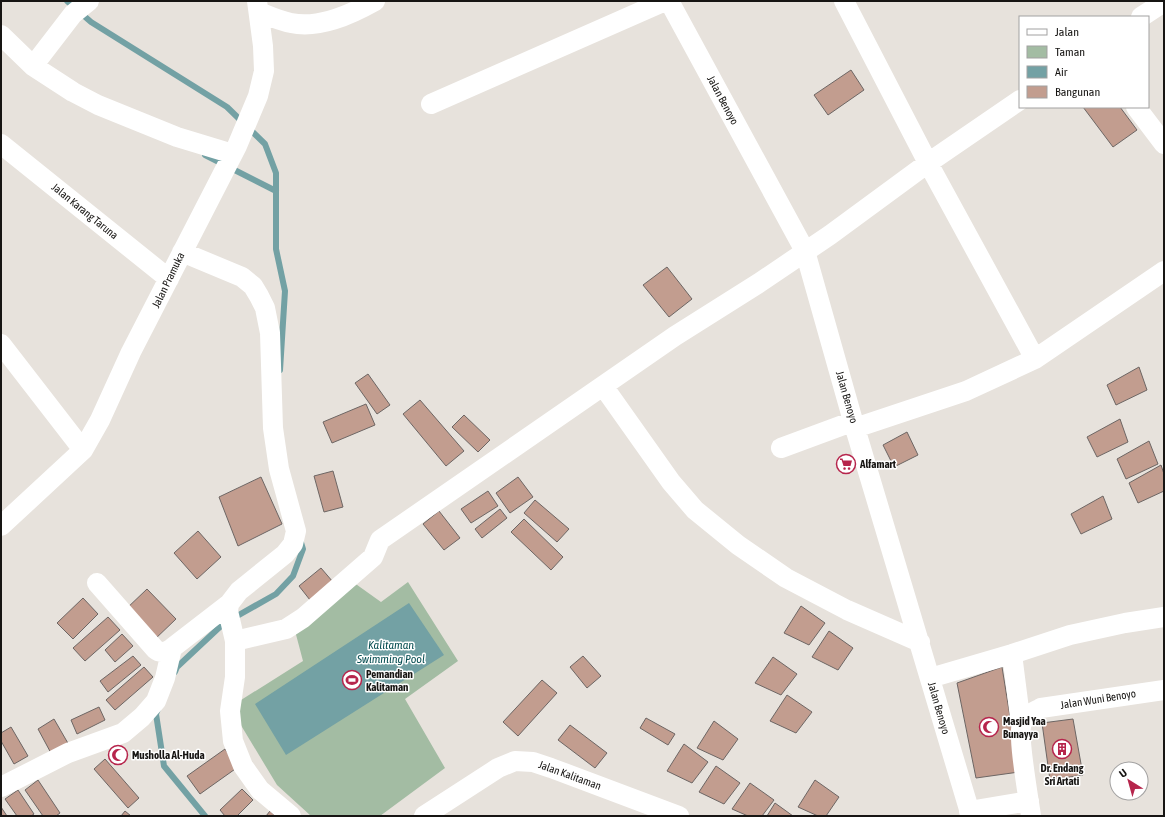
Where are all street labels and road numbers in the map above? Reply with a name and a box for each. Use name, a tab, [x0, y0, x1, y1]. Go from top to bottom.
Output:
street label: Jalan Benoyo	[705, 73, 741, 127]
street label: Jalan Karang Taruna	[49, 181, 121, 241]
street label: Jalan Pramuka	[149, 250, 187, 310]
street label: Jalan Benoyo	[834, 370, 860, 424]
street label: Jalan Benoyo	[926, 681, 952, 735]
street label: Jalan Wuni Benoyo	[1059, 687, 1137, 711]
street label: Jalan Kalitaman	[537, 758, 603, 792]

